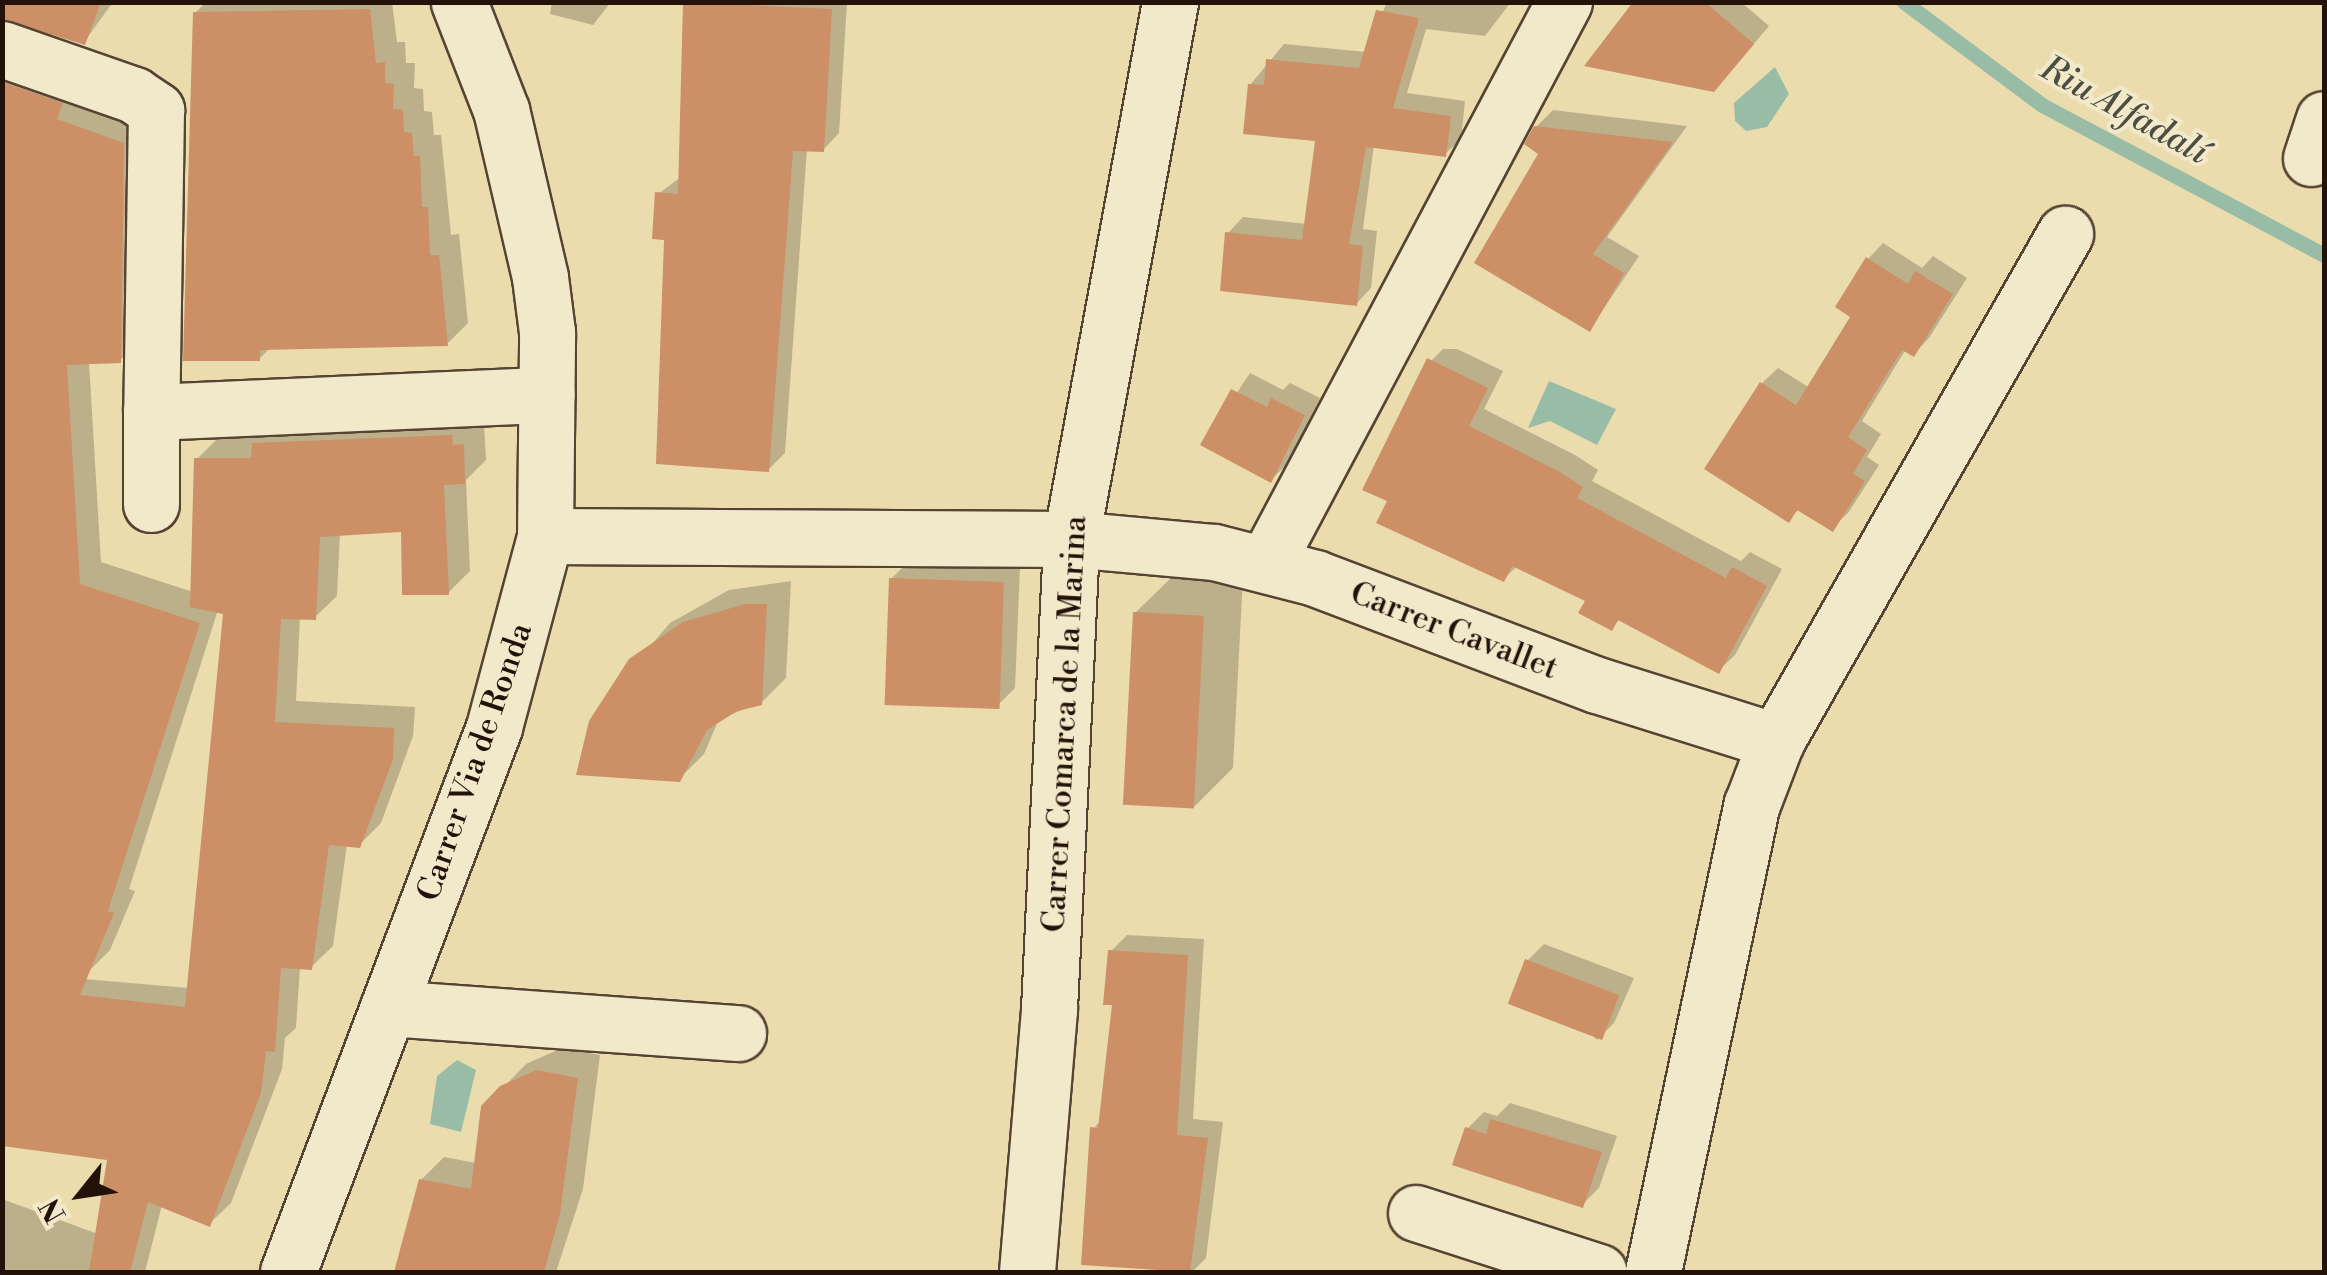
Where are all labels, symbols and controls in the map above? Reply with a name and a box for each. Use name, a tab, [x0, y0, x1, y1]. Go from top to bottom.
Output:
water label: Riu Alfadalí	[2033, 48, 2215, 174]
street label: Carrer Comarca de la Marina	[1035, 515, 1095, 933]
street label: Carrer Cavallet	[1345, 574, 1563, 688]
street label: Carrer Via de Ronda	[409, 618, 541, 906]
north arrow	[30, 1145, 130, 1245]
text: N	[33, 1192, 74, 1229]

